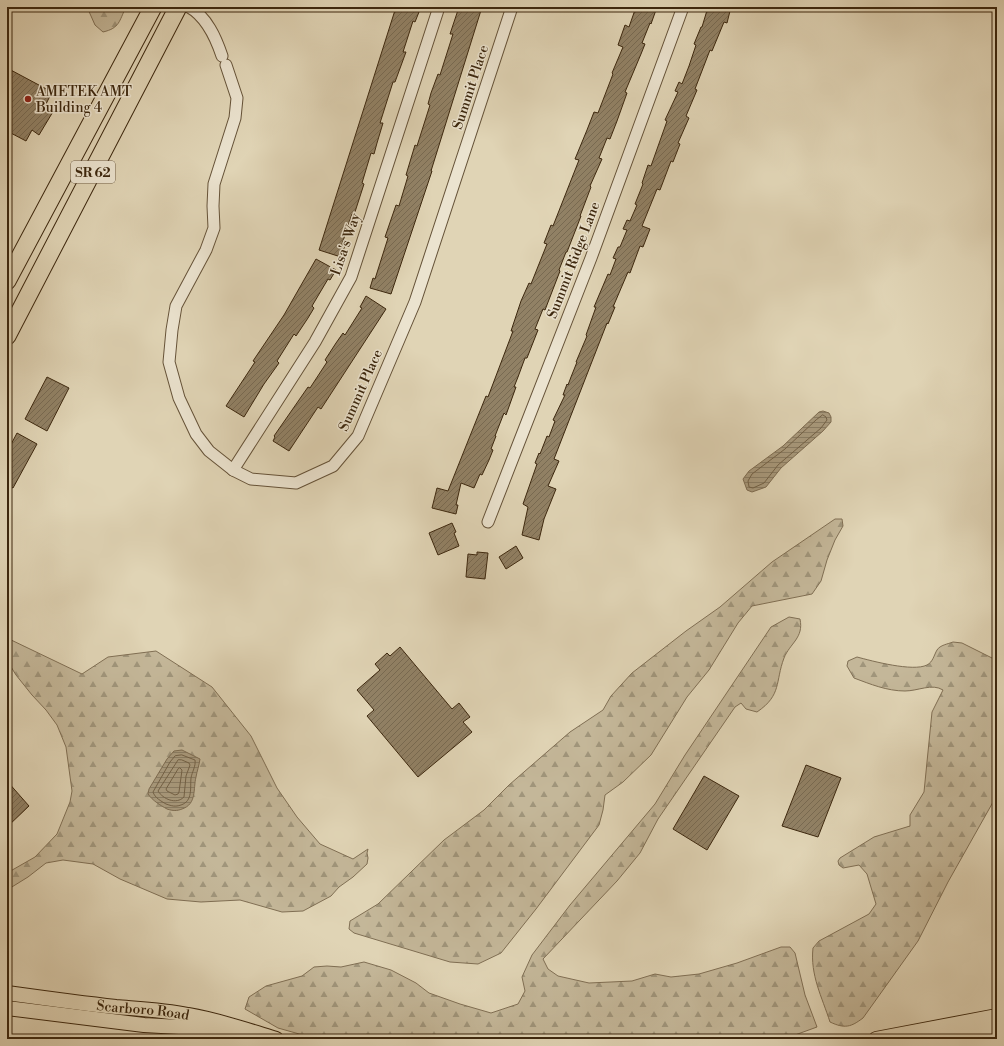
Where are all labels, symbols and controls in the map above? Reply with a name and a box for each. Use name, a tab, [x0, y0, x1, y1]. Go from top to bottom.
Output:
street label: Summit Place	[449, 43, 493, 132]
place label: AMETEK AMT Building 4	[35, 83, 132, 117]
marker: AMETEK AMT Building 4	[23, 94, 33, 104]
road number: SR 62	[71, 161, 115, 183]
street label: Summit Ridge Lane	[543, 199, 605, 321]
street label: Lisa's Way	[327, 211, 365, 278]
street label: Summit Place	[335, 347, 387, 434]
street label: Scarboro Road	[95, 997, 191, 1025]

